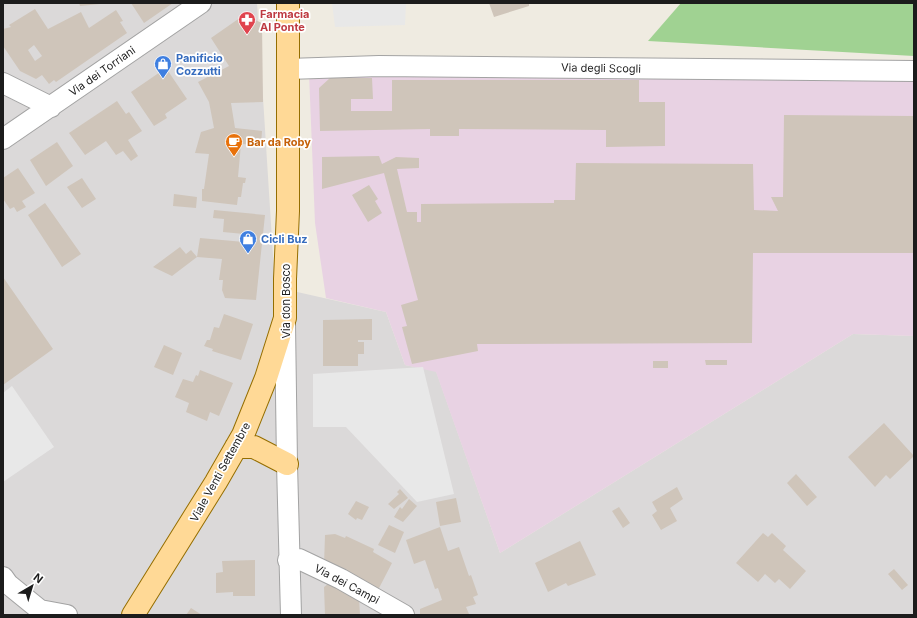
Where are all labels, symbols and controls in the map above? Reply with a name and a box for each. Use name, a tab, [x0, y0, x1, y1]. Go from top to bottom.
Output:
place label: Farmacia Al Ponte	[260, 7, 309, 34]
pharmacy icon: Farmacia Al Ponte	[237, 10, 257, 35]
street label: Via dei Torriani	[66, 43, 138, 99]
place label: Panificio Cozzutti	[176, 51, 223, 78]
shop icon: Panificio Cozzutti	[153, 54, 173, 79]
street label: Via degli Scogli	[561, 60, 641, 76]
cafe icon: Bar da Roby	[224, 132, 244, 157]
place label: Bar da Roby	[247, 135, 311, 149]
shop icon: Cicli Buz	[238, 229, 258, 254]
place label: Cicli Buz	[261, 232, 308, 246]
street label: Via don Bosco	[279, 263, 293, 338]
street label: Viale Venti Settembre	[187, 420, 253, 524]
street label: Via dei Campi	[312, 561, 382, 607]
north arrow	[12, 566, 52, 606]
text: N	[31, 570, 46, 586]

